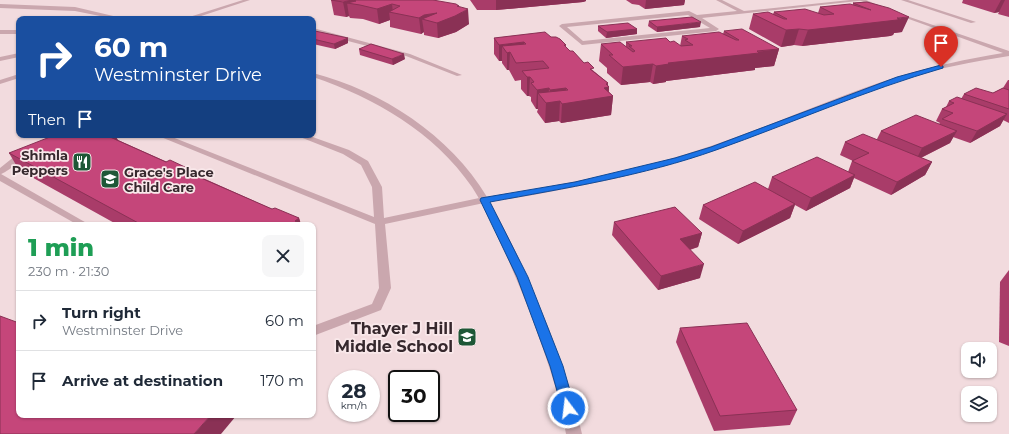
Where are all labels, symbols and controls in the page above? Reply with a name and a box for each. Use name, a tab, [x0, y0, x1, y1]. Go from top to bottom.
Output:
pin	[924, 26, 958, 67]
text: 60 m	[94, 30, 168, 64]
icon: right	[28, 32, 80, 84]
icon: arrive	[930, 32, 952, 54]
text: Westminster Drive	[94, 64, 262, 86]
icon: arrive	[74, 108, 96, 130]
text: Then	[28, 110, 66, 129]
place label: Shimla Peppers	[12, 147, 68, 178]
restaurant icon: Shimla Peppers	[71, 151, 93, 173]
place label: Grace's Place Child Care	[124, 164, 214, 195]
school or university icon: Grace's Place Child Care	[99, 168, 121, 190]
text: 1 min	[28, 233, 94, 262]
button: close	[262, 235, 304, 277]
text: 230 m · 21:30	[28, 263, 109, 279]
text: Turn right	[62, 303, 141, 322]
icon: right	[28, 310, 50, 332]
text: 60 m	[265, 311, 304, 330]
place label: Thayer J Hill Middle School	[335, 319, 453, 356]
text: Westminster Drive	[62, 322, 183, 338]
school or university icon: Thayer J Hill Middle School	[456, 326, 478, 348]
map controls	[961, 342, 997, 422]
button: sound	[961, 342, 997, 378]
icon: arrive	[28, 370, 50, 392]
speed limit sign: 30	[388, 370, 440, 422]
text: Arrive at destination	[62, 371, 223, 390]
text: 170 m	[260, 371, 304, 390]
text: 28	[342, 379, 367, 403]
button: layers	[961, 386, 997, 422]
position arrow	[547, 387, 589, 429]
text: km/h	[341, 399, 367, 412]

